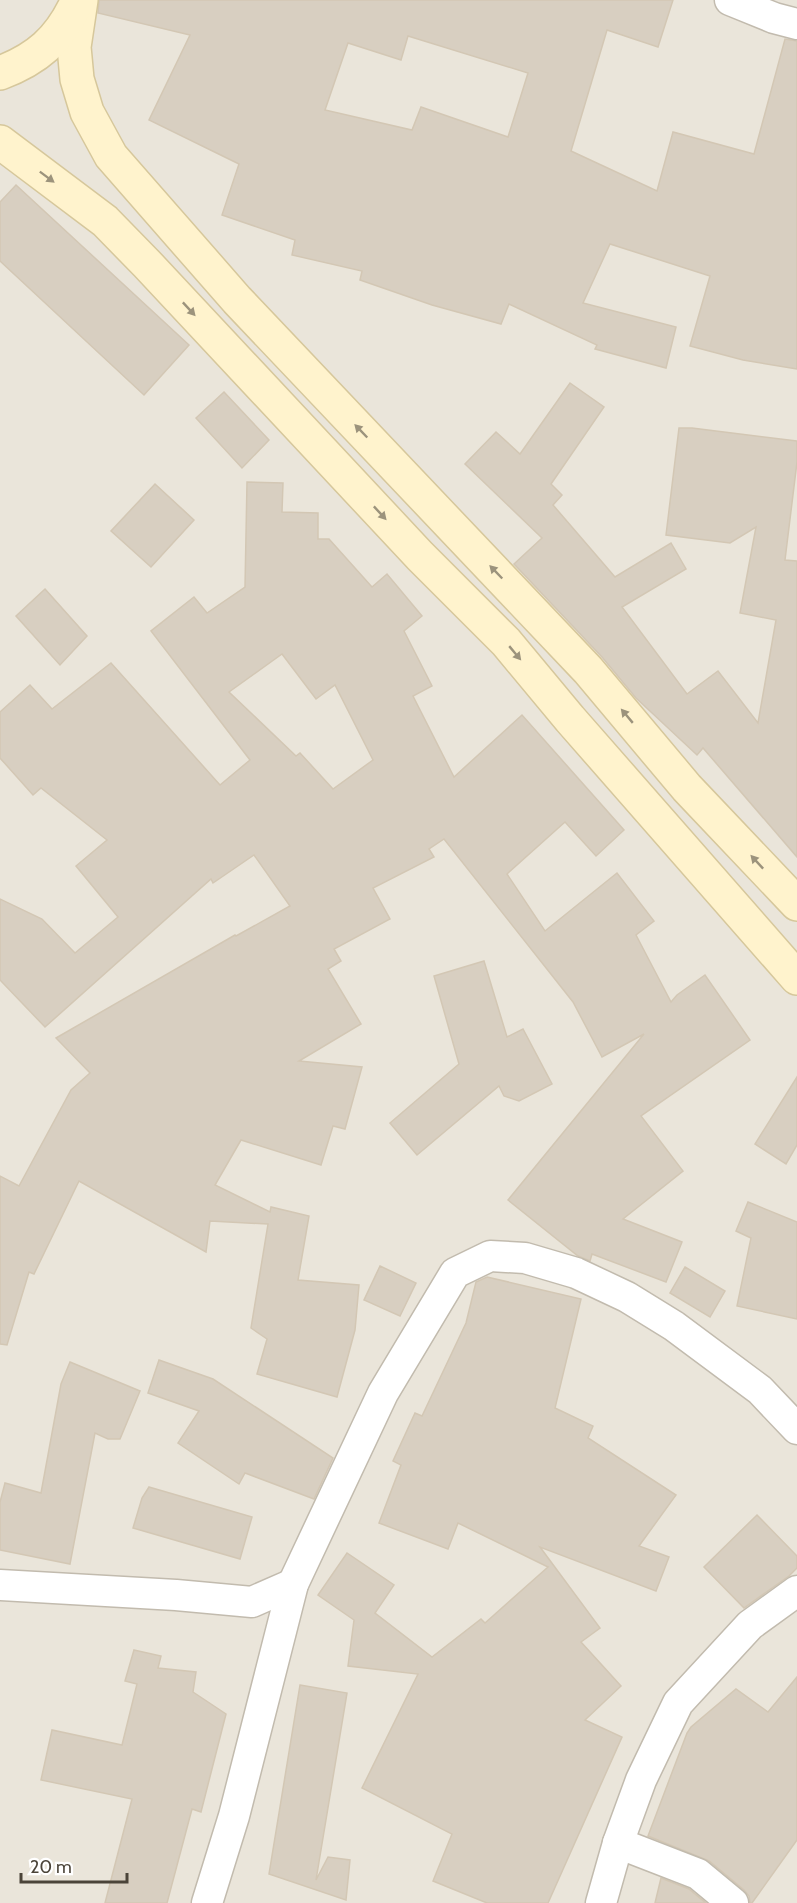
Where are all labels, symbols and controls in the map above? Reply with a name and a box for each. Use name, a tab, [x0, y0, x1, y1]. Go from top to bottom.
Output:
one-way arrow	[40, 170, 55, 182]
one-way arrow	[182, 302, 196, 316]
one-way arrow	[355, 424, 368, 439]
one-way arrow	[372, 506, 386, 520]
one-way arrow	[489, 566, 503, 580]
one-way arrow	[508, 645, 521, 660]
one-way arrow	[621, 709, 634, 724]
one-way arrow	[750, 854, 764, 869]
scale bar	[21, 1846, 128, 1884]
text: 20 m	[30, 1856, 72, 1878]

